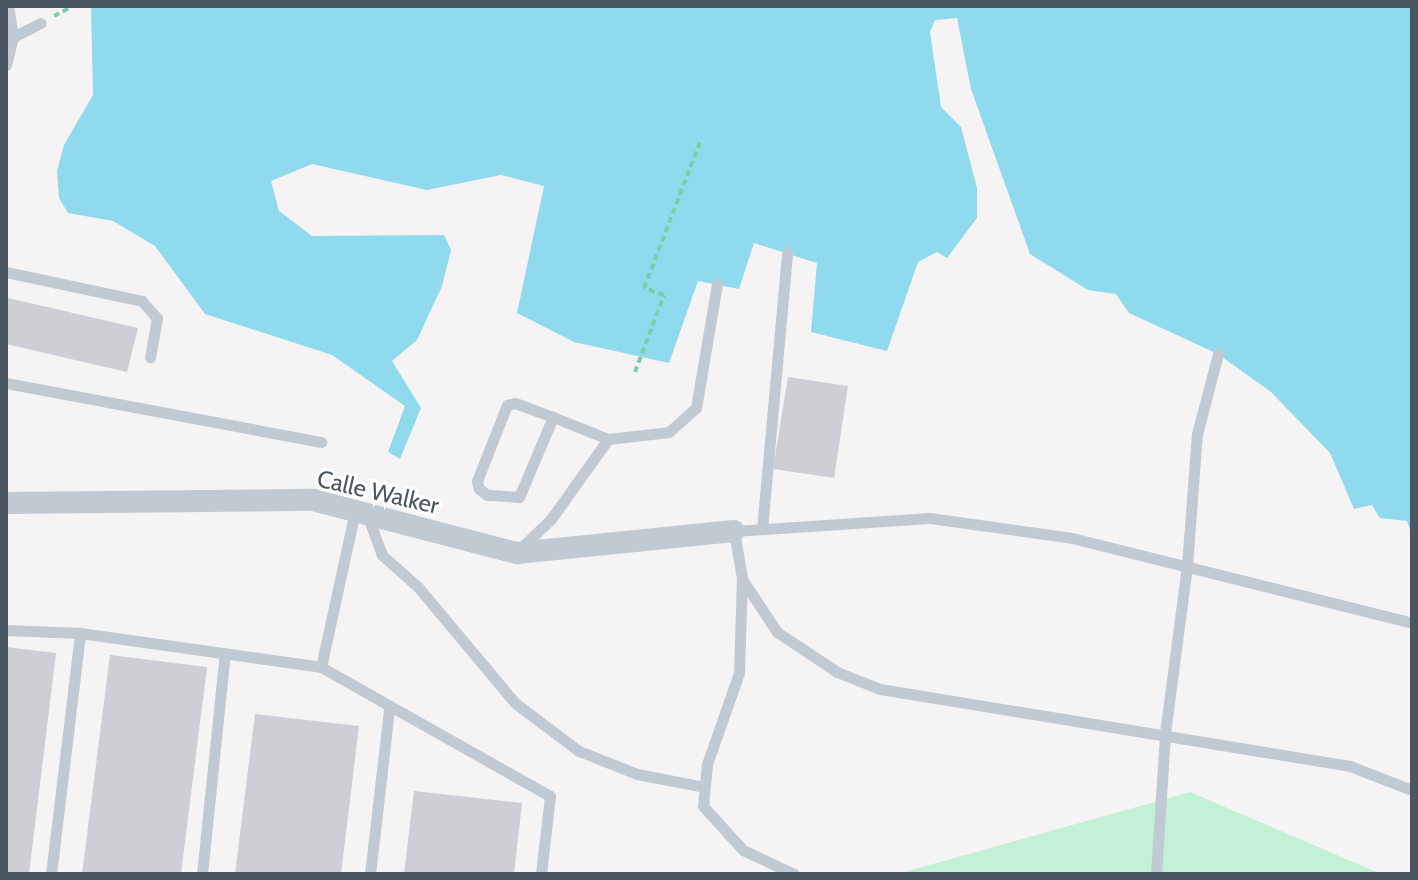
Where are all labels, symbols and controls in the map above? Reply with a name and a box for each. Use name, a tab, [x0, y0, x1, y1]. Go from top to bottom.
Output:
street label: Calle Walker	[314, 464, 442, 520]

